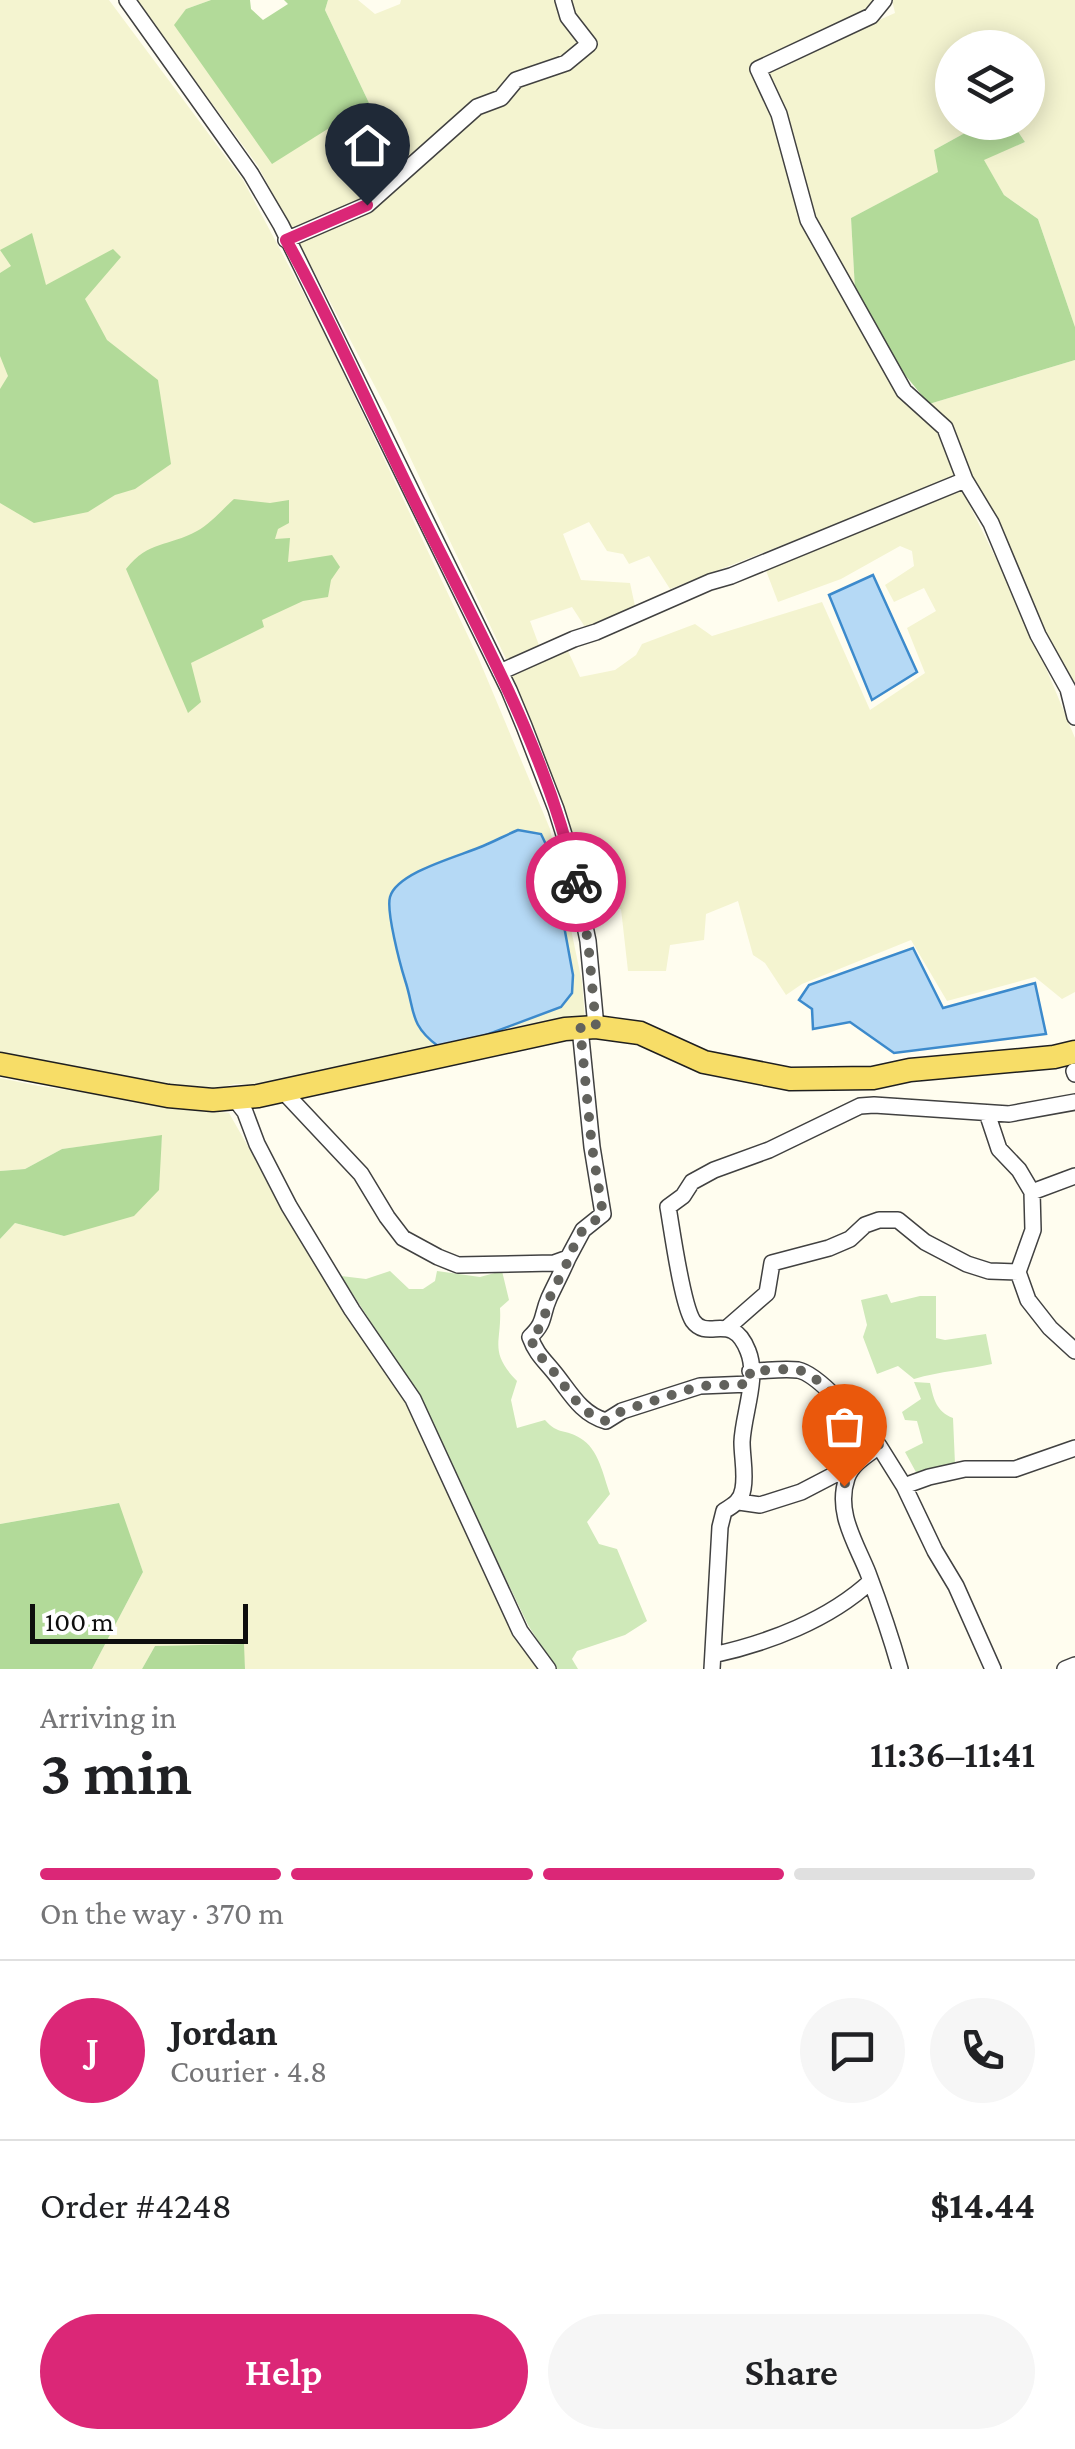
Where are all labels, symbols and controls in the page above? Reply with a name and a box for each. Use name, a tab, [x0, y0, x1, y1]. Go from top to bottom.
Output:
map controls	[935, 30, 1045, 140]
button: layers	[935, 30, 1045, 140]
pin	[325, 103, 410, 206]
icon: home	[340, 118, 395, 173]
courier	[526, 832, 626, 932]
icon: bike	[549, 855, 604, 910]
pin	[802, 1384, 887, 1487]
icon: bag	[817, 1399, 872, 1454]
scale bar	[30, 1599, 248, 1644]
text: 100 m	[45, 1606, 114, 1637]
text: Arriving in	[40, 1699, 177, 1735]
text: 11:36–11:41	[870, 1733, 1035, 1775]
text: 3 min	[40, 1736, 192, 1808]
text: On the way · 370 m	[40, 1895, 284, 1931]
button: chat	[800, 1998, 905, 2103]
button: phone	[930, 1998, 1035, 2103]
text: Jordan	[170, 2011, 278, 2053]
text: J	[86, 2029, 99, 2071]
text: Courier · 4.8	[170, 2053, 327, 2089]
text: Order #4248	[40, 2184, 232, 2226]
text: $14.44	[930, 2184, 1035, 2226]
button: Help	[40, 2314, 528, 2429]
button: Share	[548, 2314, 1035, 2429]

